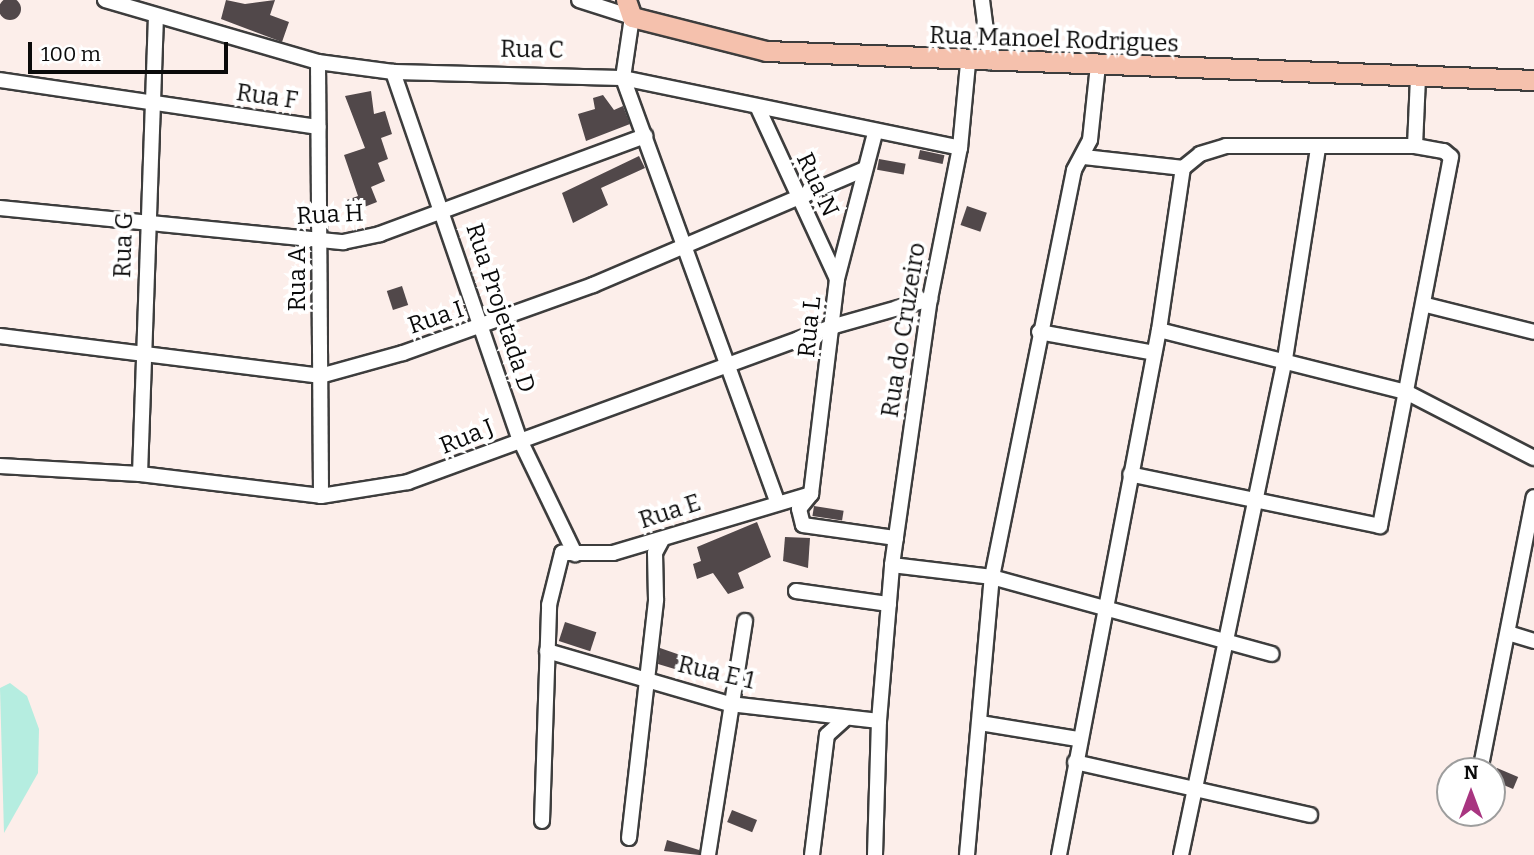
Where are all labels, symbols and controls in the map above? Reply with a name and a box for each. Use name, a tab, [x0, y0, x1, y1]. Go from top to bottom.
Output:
street label: Rua Manoel Rodrigues	[929, 21, 1179, 59]
scale bar	[32, 28, 231, 72]
street label: Rua C	[500, 35, 564, 65]
text: 100 m	[41, 41, 101, 67]
street label: Rua F	[234, 78, 300, 116]
street label: Rua N	[790, 148, 844, 222]
street label: Rua H	[296, 199, 364, 231]
street label: Rua G	[108, 212, 140, 278]
street label: Rua Projetada D	[459, 220, 541, 396]
street label: Rua do Cruzeiro	[876, 241, 932, 419]
street label: Rua A	[284, 246, 312, 312]
street label: Rua I	[405, 295, 467, 341]
street label: Rua L	[792, 295, 828, 359]
street label: Rua J	[436, 413, 498, 461]
street label: Rua E	[636, 489, 704, 535]
street label: Rua E 1	[675, 650, 757, 696]
north arrow	[1436, 757, 1506, 827]
text: N	[1464, 761, 1478, 784]

